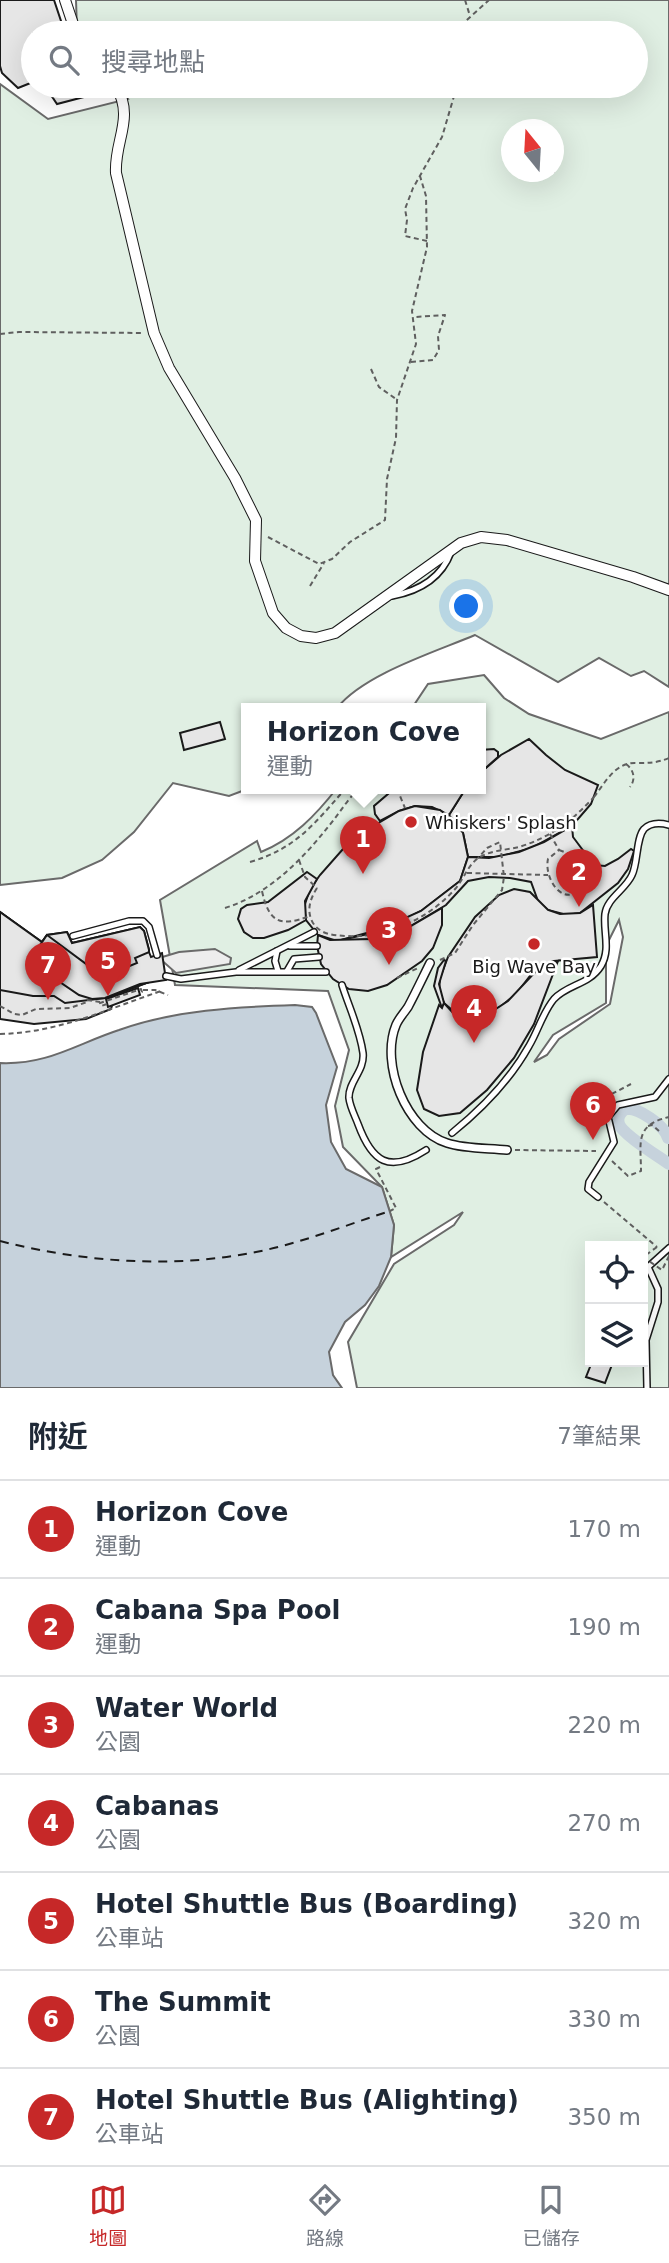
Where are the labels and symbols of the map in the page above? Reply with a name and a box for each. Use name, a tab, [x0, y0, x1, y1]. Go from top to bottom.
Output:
north arrow	[501, 119, 564, 182]
your location	[449, 589, 483, 623]
place label: Whiskers' Splash	[425, 812, 577, 833]
marker: Whiskers' Splash	[403, 814, 419, 830]
pin: 1	[340, 816, 386, 874]
pin: 2	[556, 849, 602, 907]
pin: 3	[366, 907, 412, 965]
marker: Big Wave Bay	[526, 936, 542, 952]
pin: 5	[85, 938, 131, 996]
pin: 7	[25, 942, 71, 1000]
place label: Big Wave Bay	[472, 956, 596, 977]
pin: 4	[451, 985, 497, 1043]
pin: 6	[570, 1082, 616, 1140]

